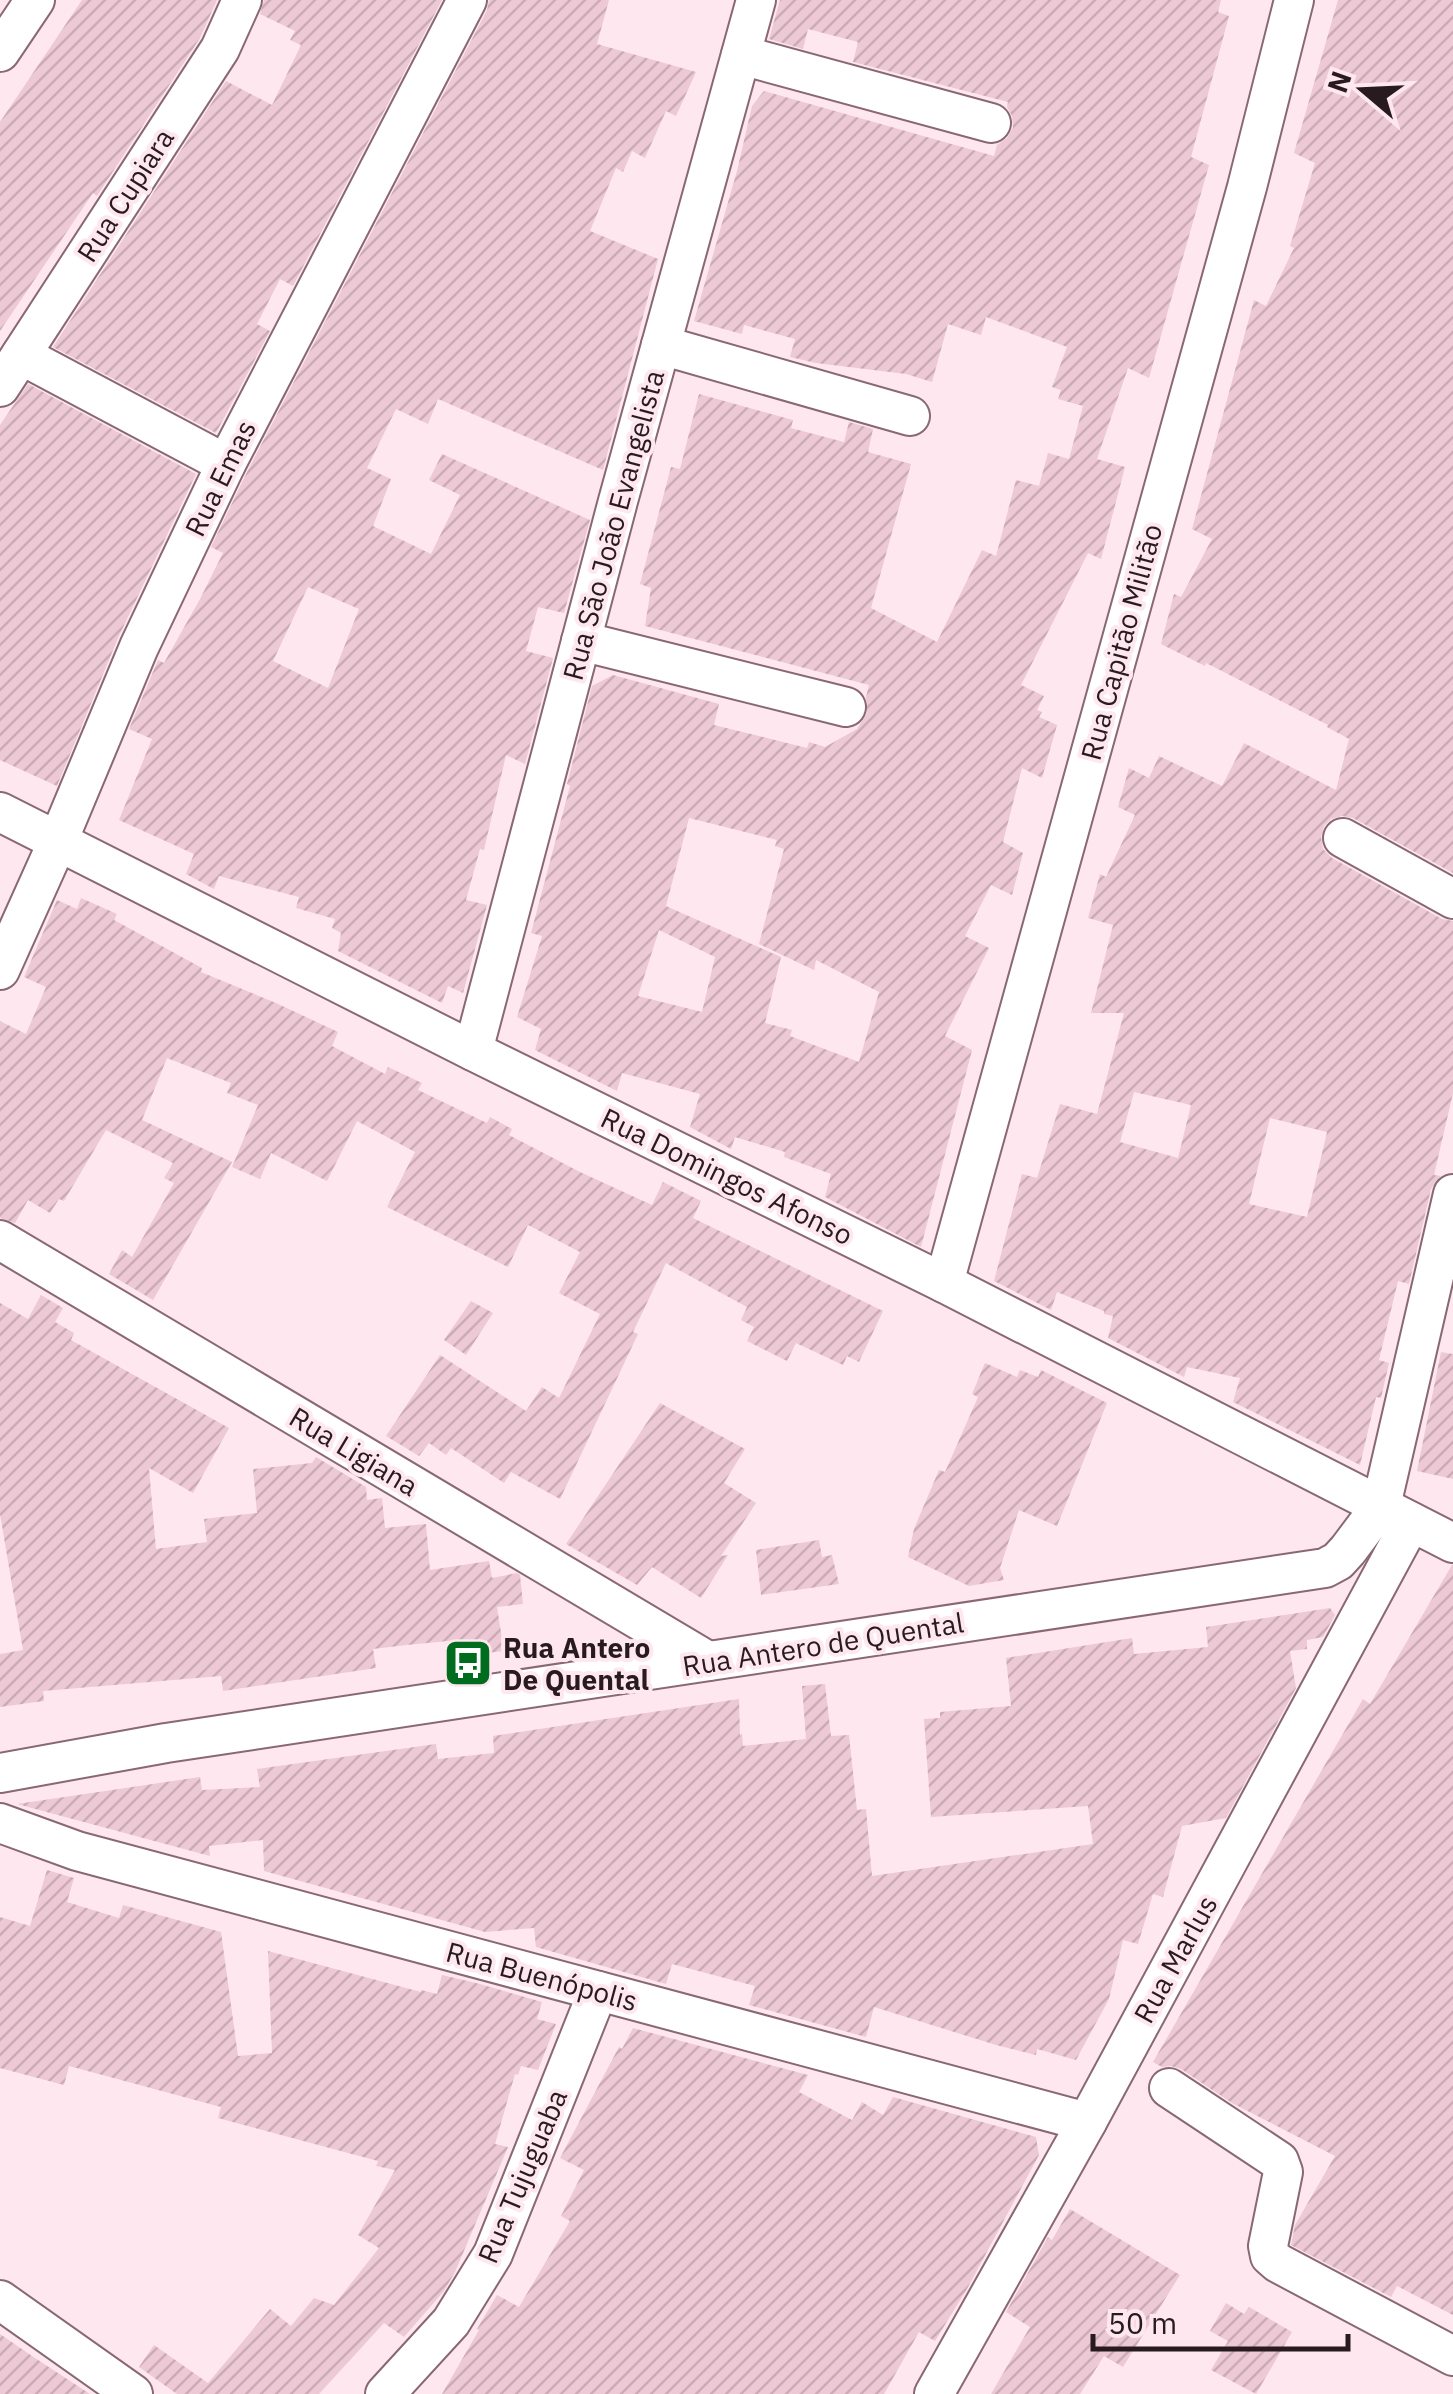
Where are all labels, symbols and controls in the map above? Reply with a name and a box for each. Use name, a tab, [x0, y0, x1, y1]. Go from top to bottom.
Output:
north arrow	[1313, 40, 1413, 140]
text: N	[1318, 66, 1360, 97]
street label: Rua Cupiara	[68, 121, 182, 269]
street label: Rua São João Evangelista	[554, 366, 672, 684]
street label: Rua Emas	[176, 414, 264, 542]
street label: Rua Capitão Militão	[1072, 520, 1170, 764]
street label: Rua Domingos Afonso	[595, 1099, 859, 1253]
street label: Rua Ligiana	[283, 1398, 425, 1504]
street label: Rua Antero de Quental	[680, 1603, 966, 1685]
place label: Rua Antero De Quental	[503, 1629, 650, 1698]
bus stop icon: Rua Antero De Quental	[442, 1637, 494, 1689]
street label: Rua Marlus	[1125, 1889, 1225, 2029]
street label: Rua Buenópolis	[442, 1933, 642, 2019]
street label: Rua Tujuguaba	[469, 2083, 575, 2269]
scale bar	[1093, 2289, 1348, 2351]
text: 50 m	[1108, 2303, 1177, 2342]

